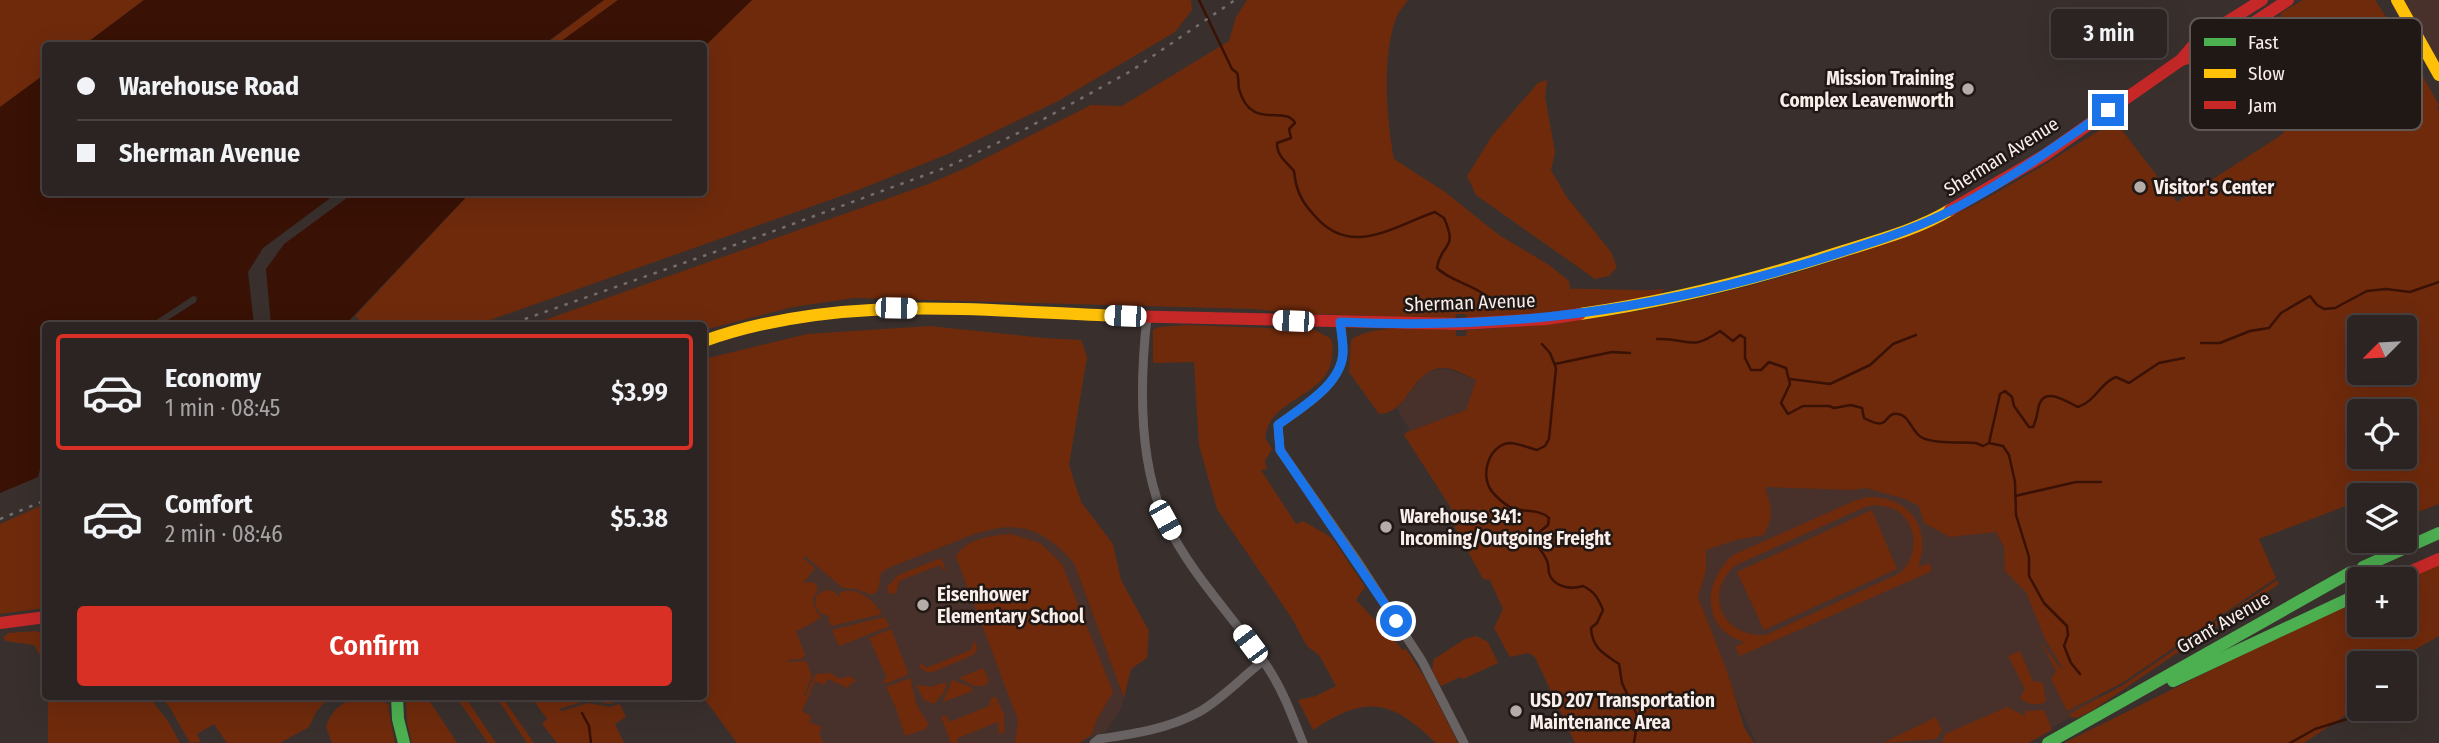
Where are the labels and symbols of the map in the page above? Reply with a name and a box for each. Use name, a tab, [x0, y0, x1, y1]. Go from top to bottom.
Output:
callout: 3 min	[2050, 8, 2166, 57]
legend	[2190, 18, 2422, 130]
text: Fast	[2248, 31, 2279, 54]
text: Slow	[2248, 62, 2285, 85]
place label: Mission Training Complex Leavenworth	[1780, 67, 1955, 112]
marker: Mission Training Complex Leavenworth	[1960, 81, 1976, 97]
route end	[2092, 94, 2124, 126]
text: Jam	[2248, 94, 2277, 117]
street label: Sherman Avenue	[1940, 112, 2063, 201]
place label: Visitor's Center	[2153, 176, 2275, 199]
marker: Visitor's Center	[2132, 179, 2148, 195]
street label: Sherman Avenue	[1404, 289, 1536, 316]
car	[875, 297, 918, 319]
car	[1104, 305, 1147, 327]
car	[1272, 310, 1315, 332]
north arrow	[2347, 315, 2417, 385]
car	[1146, 497, 1185, 543]
place label: Warehouse 341: Incoming/Outgoing Freight	[1400, 505, 1611, 550]
marker: Warehouse 341: Incoming/Outgoing Freight	[1378, 519, 1394, 535]
place label: Eisenhower Elementary School	[937, 583, 1085, 628]
street label: Grant Avenue	[2172, 586, 2274, 658]
marker: Eisenhower Elementary School	[915, 597, 931, 613]
route start	[1380, 605, 1412, 637]
car	[1229, 621, 1272, 667]
place label: USD 207 Transportation Maintenance Area	[1530, 689, 1715, 734]
marker: USD 207 Transportation Maintenance Area	[1508, 703, 1524, 719]

